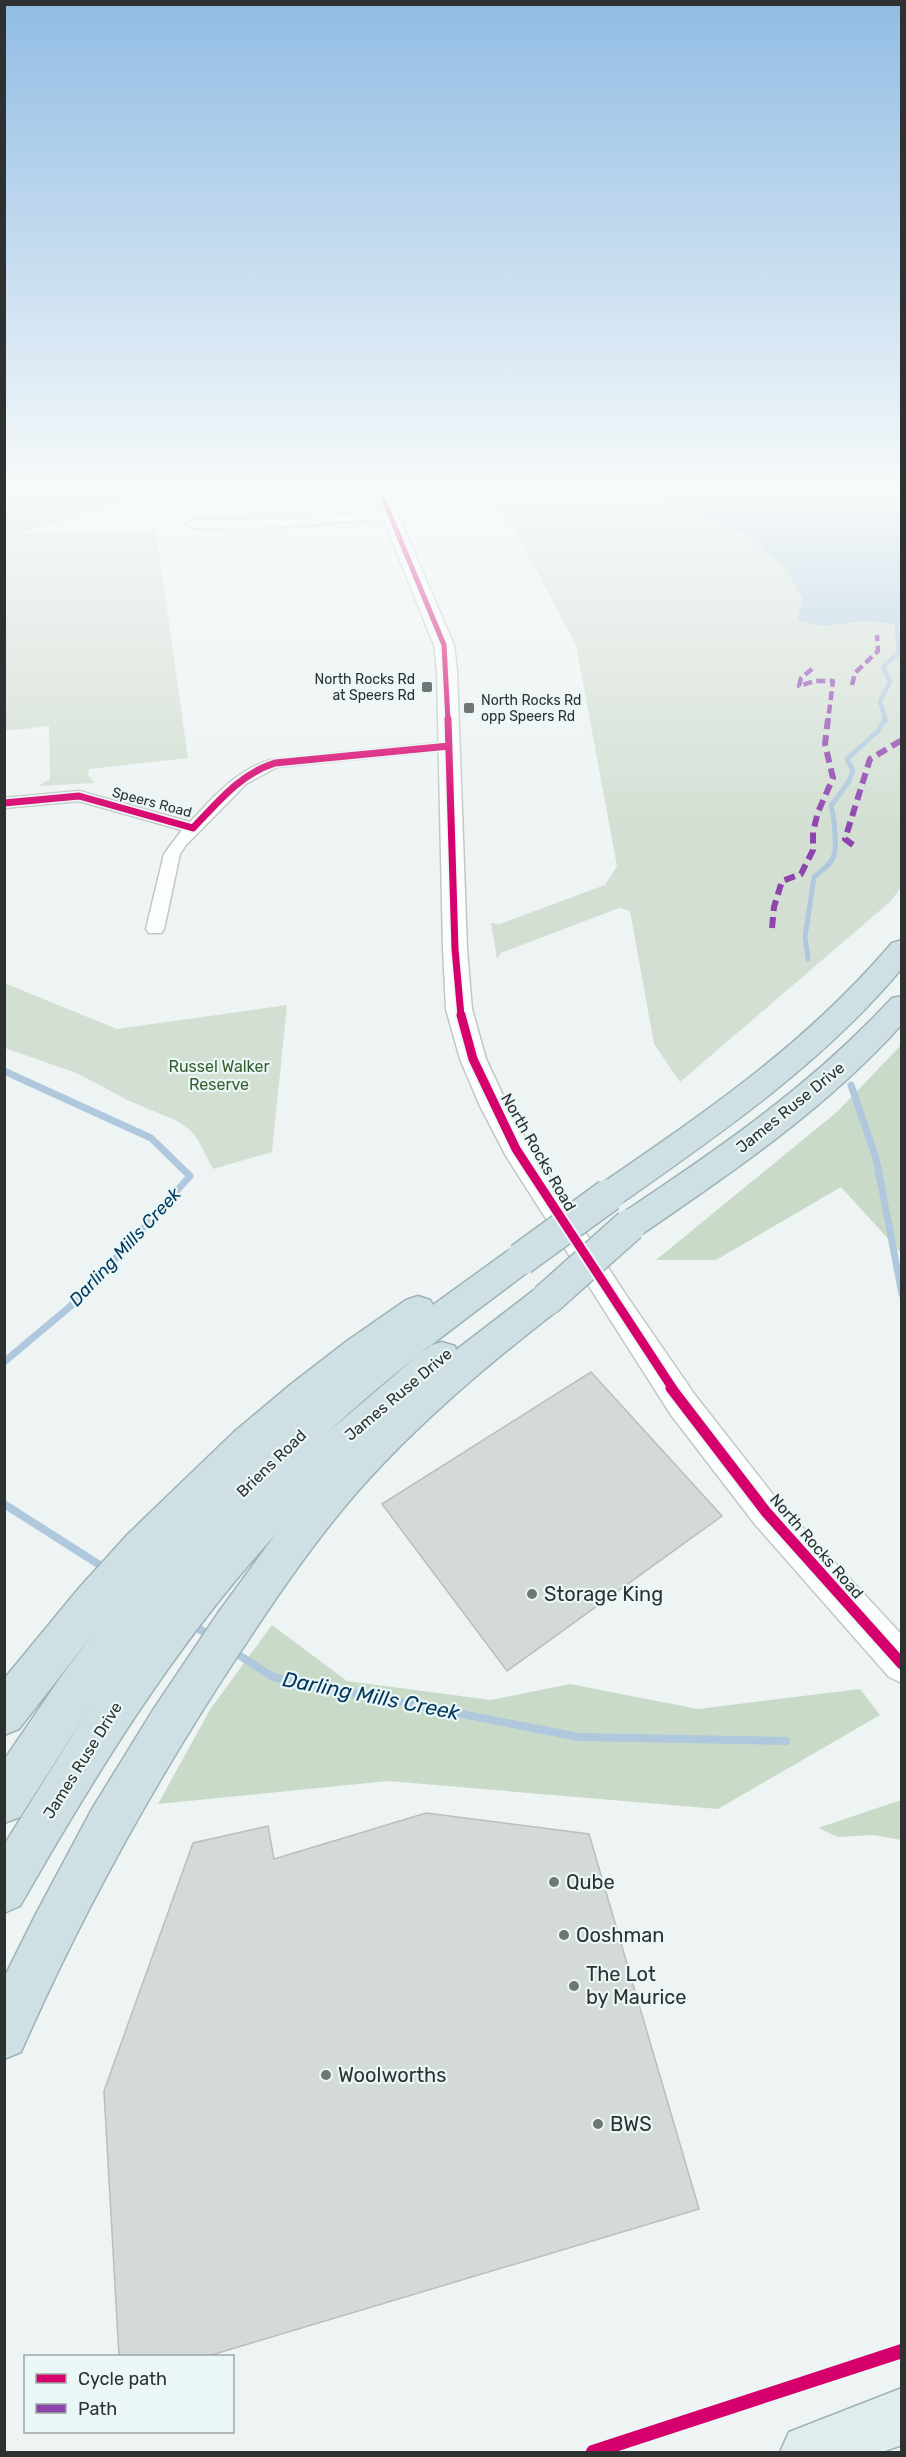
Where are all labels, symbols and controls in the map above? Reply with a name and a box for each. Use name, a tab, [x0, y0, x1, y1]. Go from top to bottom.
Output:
place label: North Rocks Rd at Speers Rd	[315, 671, 415, 704]
marker: North Rocks Rd at Speers Rd	[420, 680, 434, 694]
place label: North Rocks Rd opp Speers Rd	[481, 692, 581, 725]
marker: North Rocks Rd opp Speers Rd	[462, 701, 476, 715]
street label: Speers Road	[110, 784, 194, 821]
park label: Russel Walker Reserve	[168, 1057, 270, 1094]
street label: James Ruse Drive	[732, 1058, 848, 1157]
street label: North Rocks Road	[497, 1090, 580, 1215]
water label: Darling Mills Creek	[64, 1183, 186, 1311]
street label: James Ruse Drive	[341, 1344, 456, 1445]
street label: Briens Road	[233, 1426, 310, 1501]
street label: North Rocks Road	[766, 1490, 867, 1603]
place label: Storage King	[544, 1582, 663, 1606]
marker: Storage King	[525, 1587, 539, 1601]
water label: Darling Mills Creek	[281, 1666, 463, 1725]
street label: James Ruse Drive	[39, 1698, 126, 1822]
place label: Qube	[566, 1870, 615, 1894]
marker: Qube	[547, 1875, 561, 1889]
place label: Ooshman	[576, 1923, 664, 1947]
marker: Ooshman	[557, 1928, 571, 1942]
place label: The Lot by Maurice	[586, 1962, 687, 2009]
marker: The Lot by Maurice	[567, 1979, 581, 1993]
place label: Woolworths	[338, 2063, 446, 2087]
marker: Woolworths	[319, 2068, 333, 2082]
place label: BWS	[610, 2112, 652, 2136]
marker: BWS	[591, 2117, 605, 2131]
legend	[24, 2355, 234, 2433]
text: Cycle path	[78, 2368, 167, 2390]
text: Path	[78, 2398, 117, 2420]

